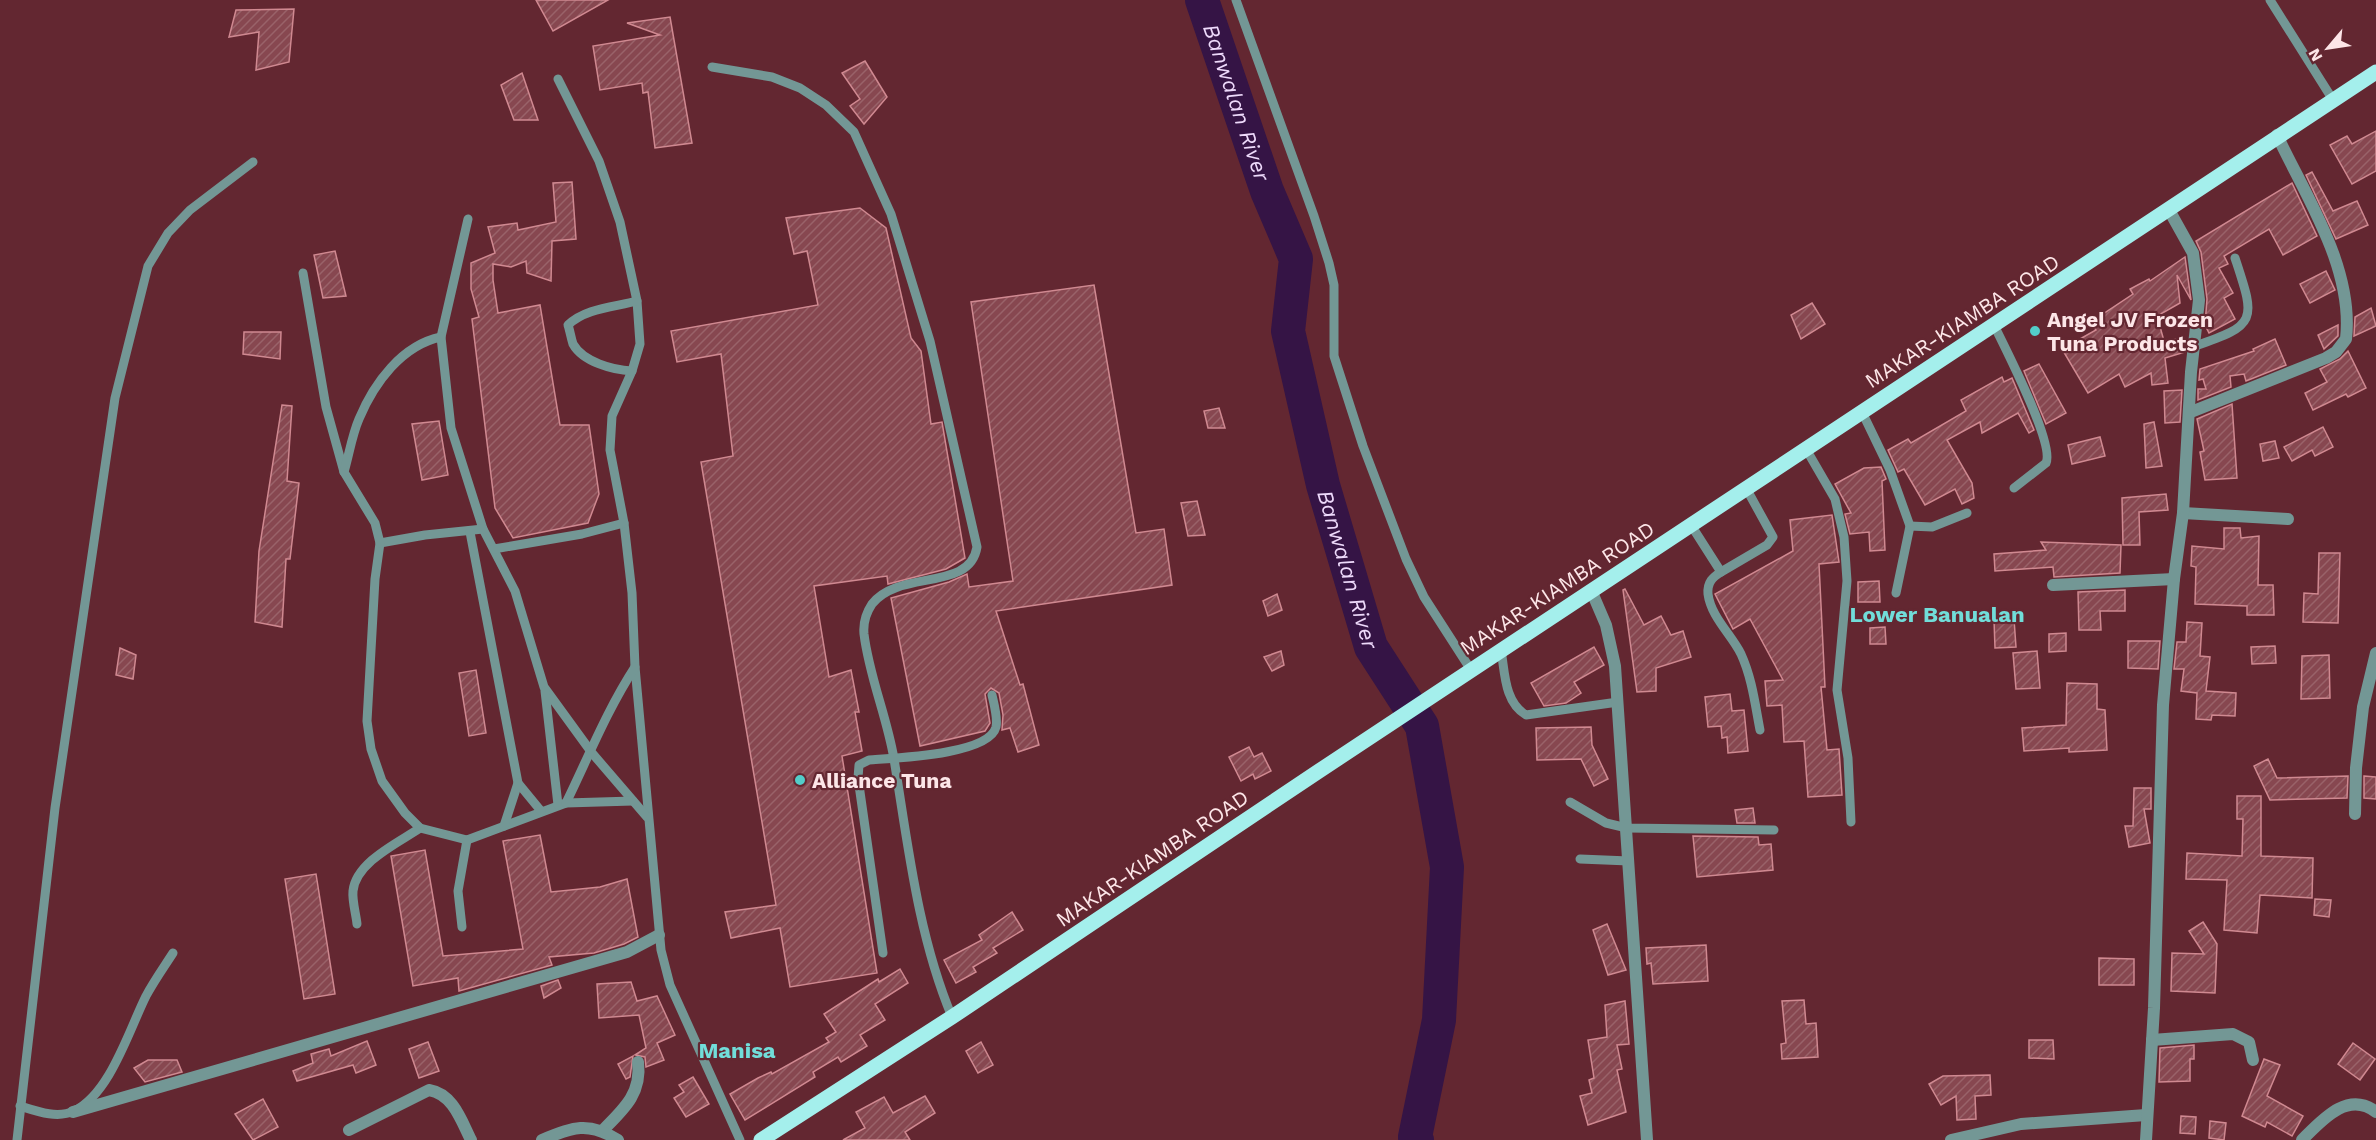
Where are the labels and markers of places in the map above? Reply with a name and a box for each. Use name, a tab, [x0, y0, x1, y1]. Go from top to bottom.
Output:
place label: Angel JV Frozen Tuna Products	[2047, 307, 2213, 356]
marker: Angel JV Frozen Tuna Products	[2028, 324, 2042, 338]
place label: Alliance Tuna	[812, 768, 952, 793]
marker: Alliance Tuna	[793, 773, 807, 787]

